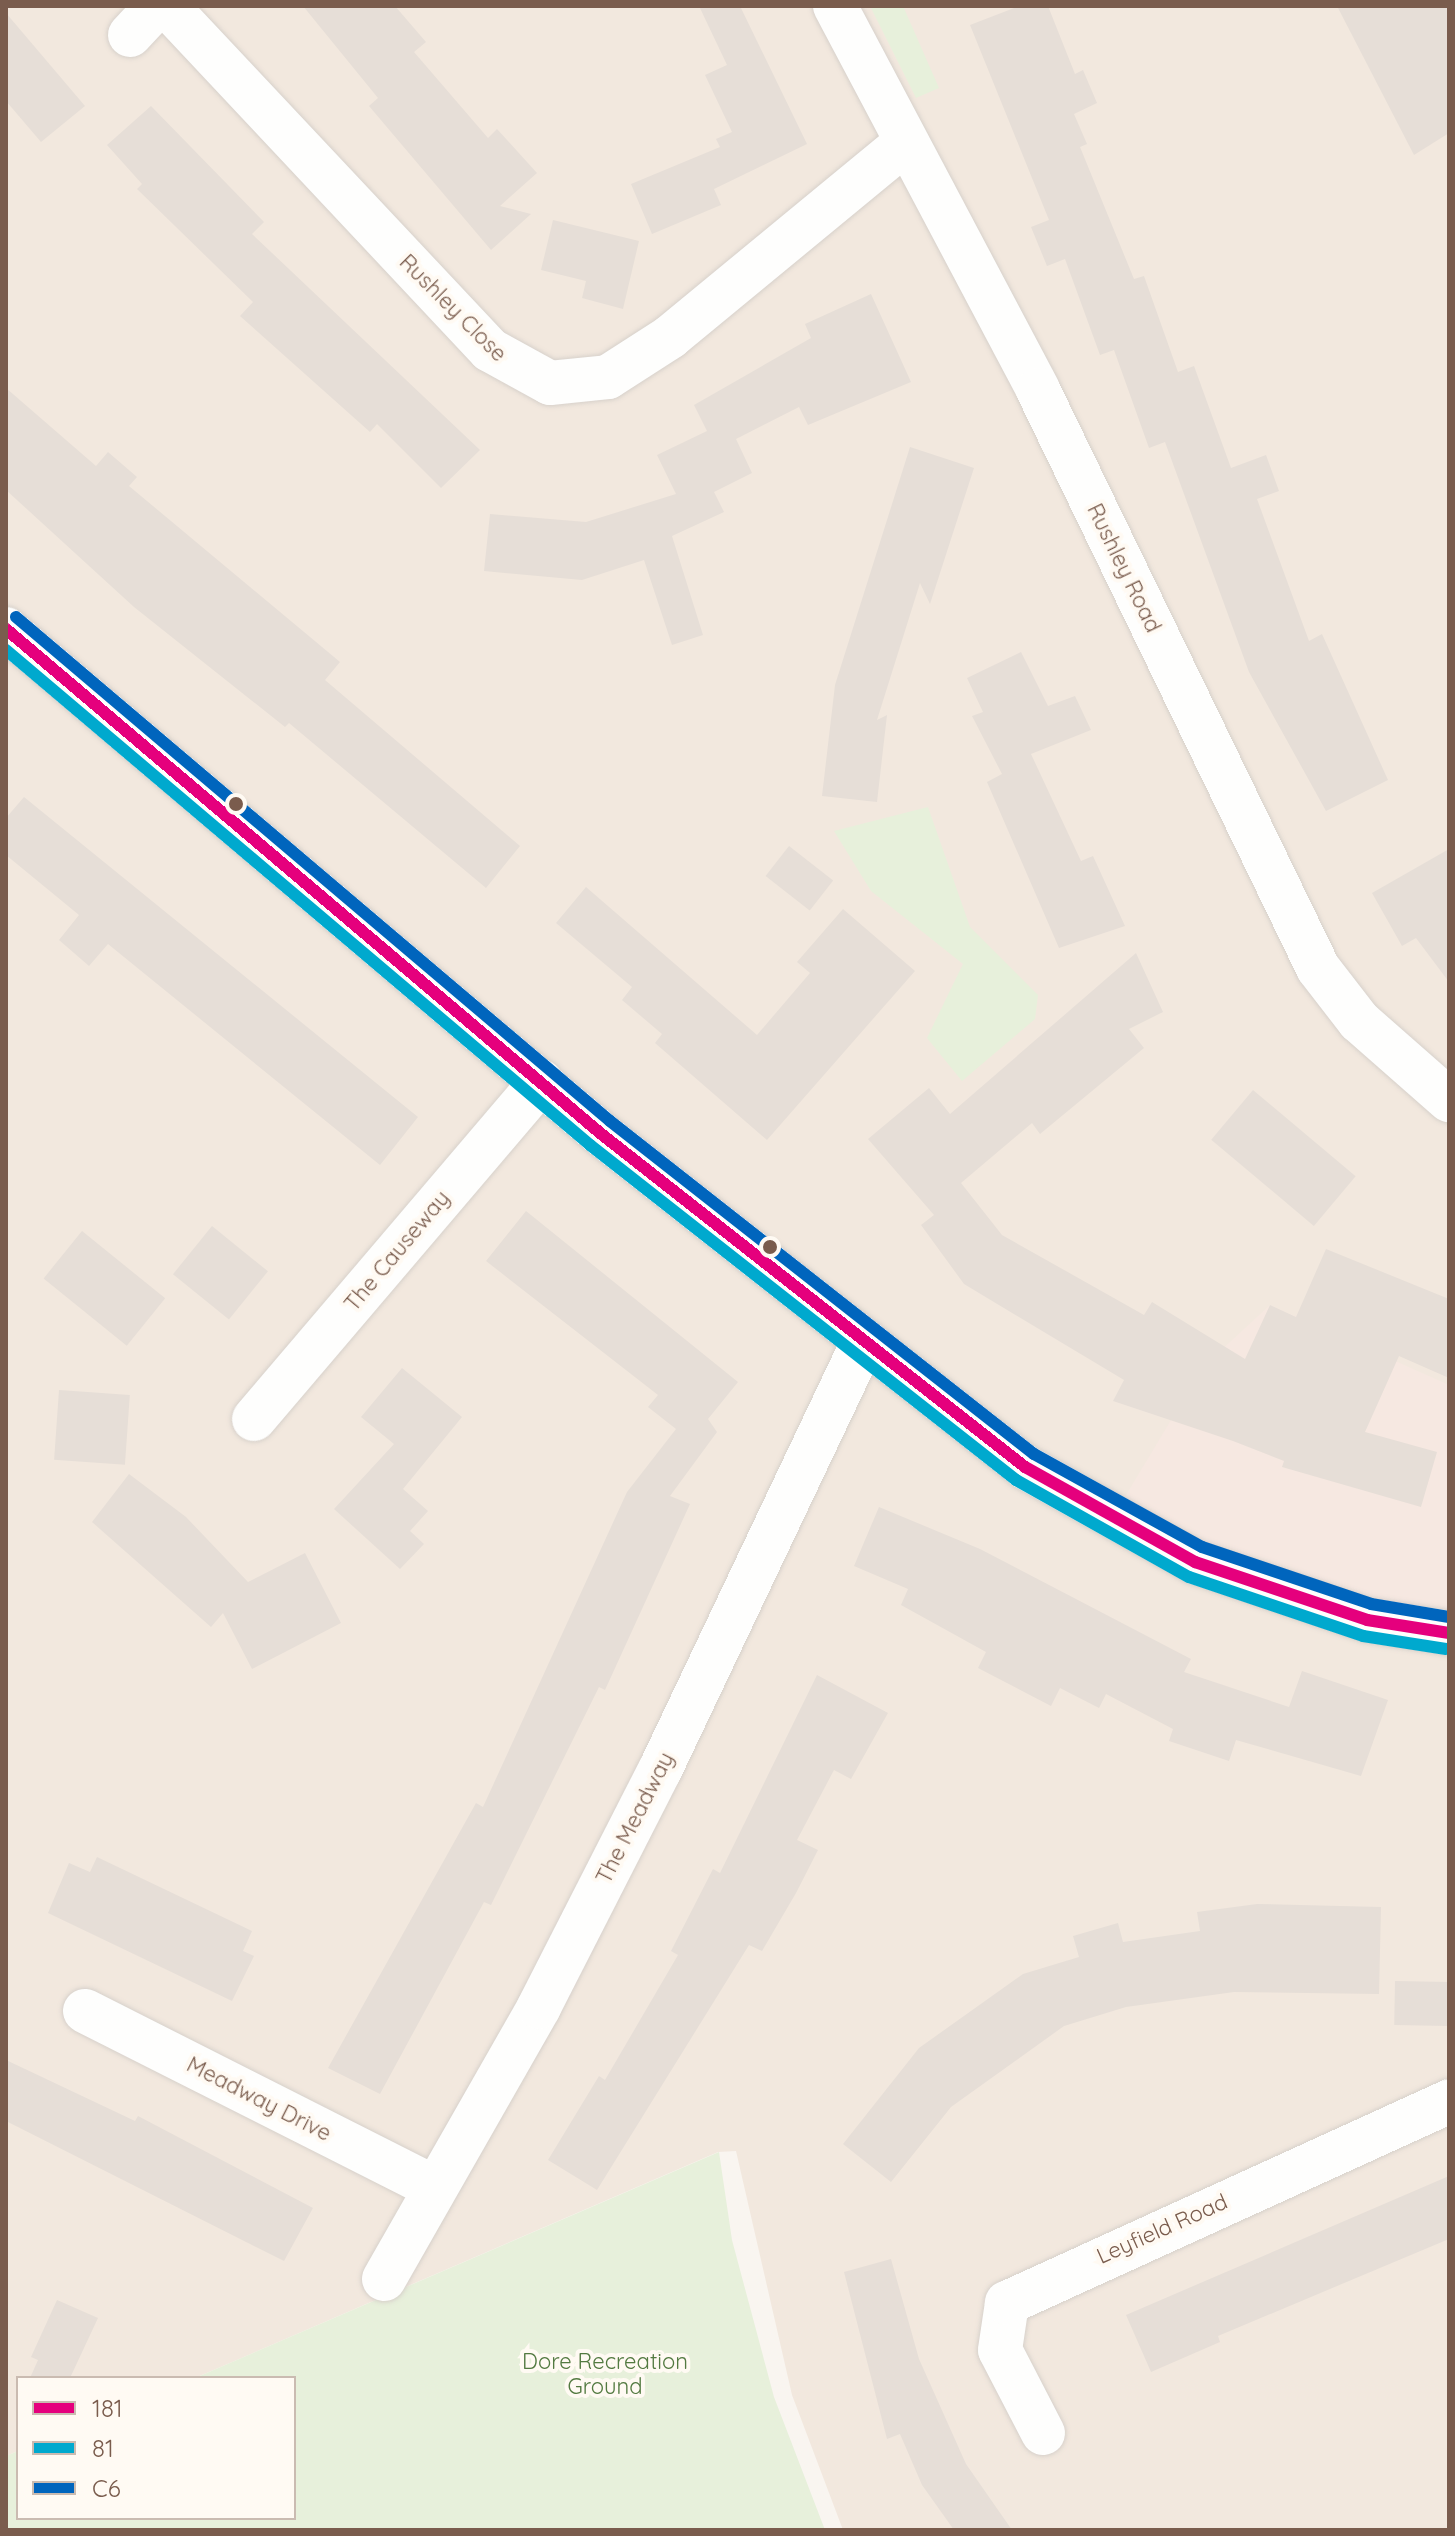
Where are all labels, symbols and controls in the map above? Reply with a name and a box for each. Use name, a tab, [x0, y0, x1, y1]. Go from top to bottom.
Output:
street label: Rushley Close	[394, 249, 512, 367]
street label: Rushley Road	[1081, 499, 1167, 637]
unlabelled marker	[228, 796, 244, 812]
street label: The Causeway	[339, 1185, 455, 1317]
unlabelled marker	[762, 1239, 778, 1255]
street label: The Meadway	[591, 1748, 679, 1888]
street label: Meadway Drive	[182, 2051, 336, 2147]
street label: Leyfield Road	[1093, 2188, 1231, 2270]
park label: Dore Recreation Ground	[522, 2348, 688, 2400]
legend	[16, 2376, 296, 2520]
text: 181	[92, 2393, 123, 2423]
text: 81	[92, 2433, 114, 2463]
text: C6	[92, 2473, 121, 2503]

